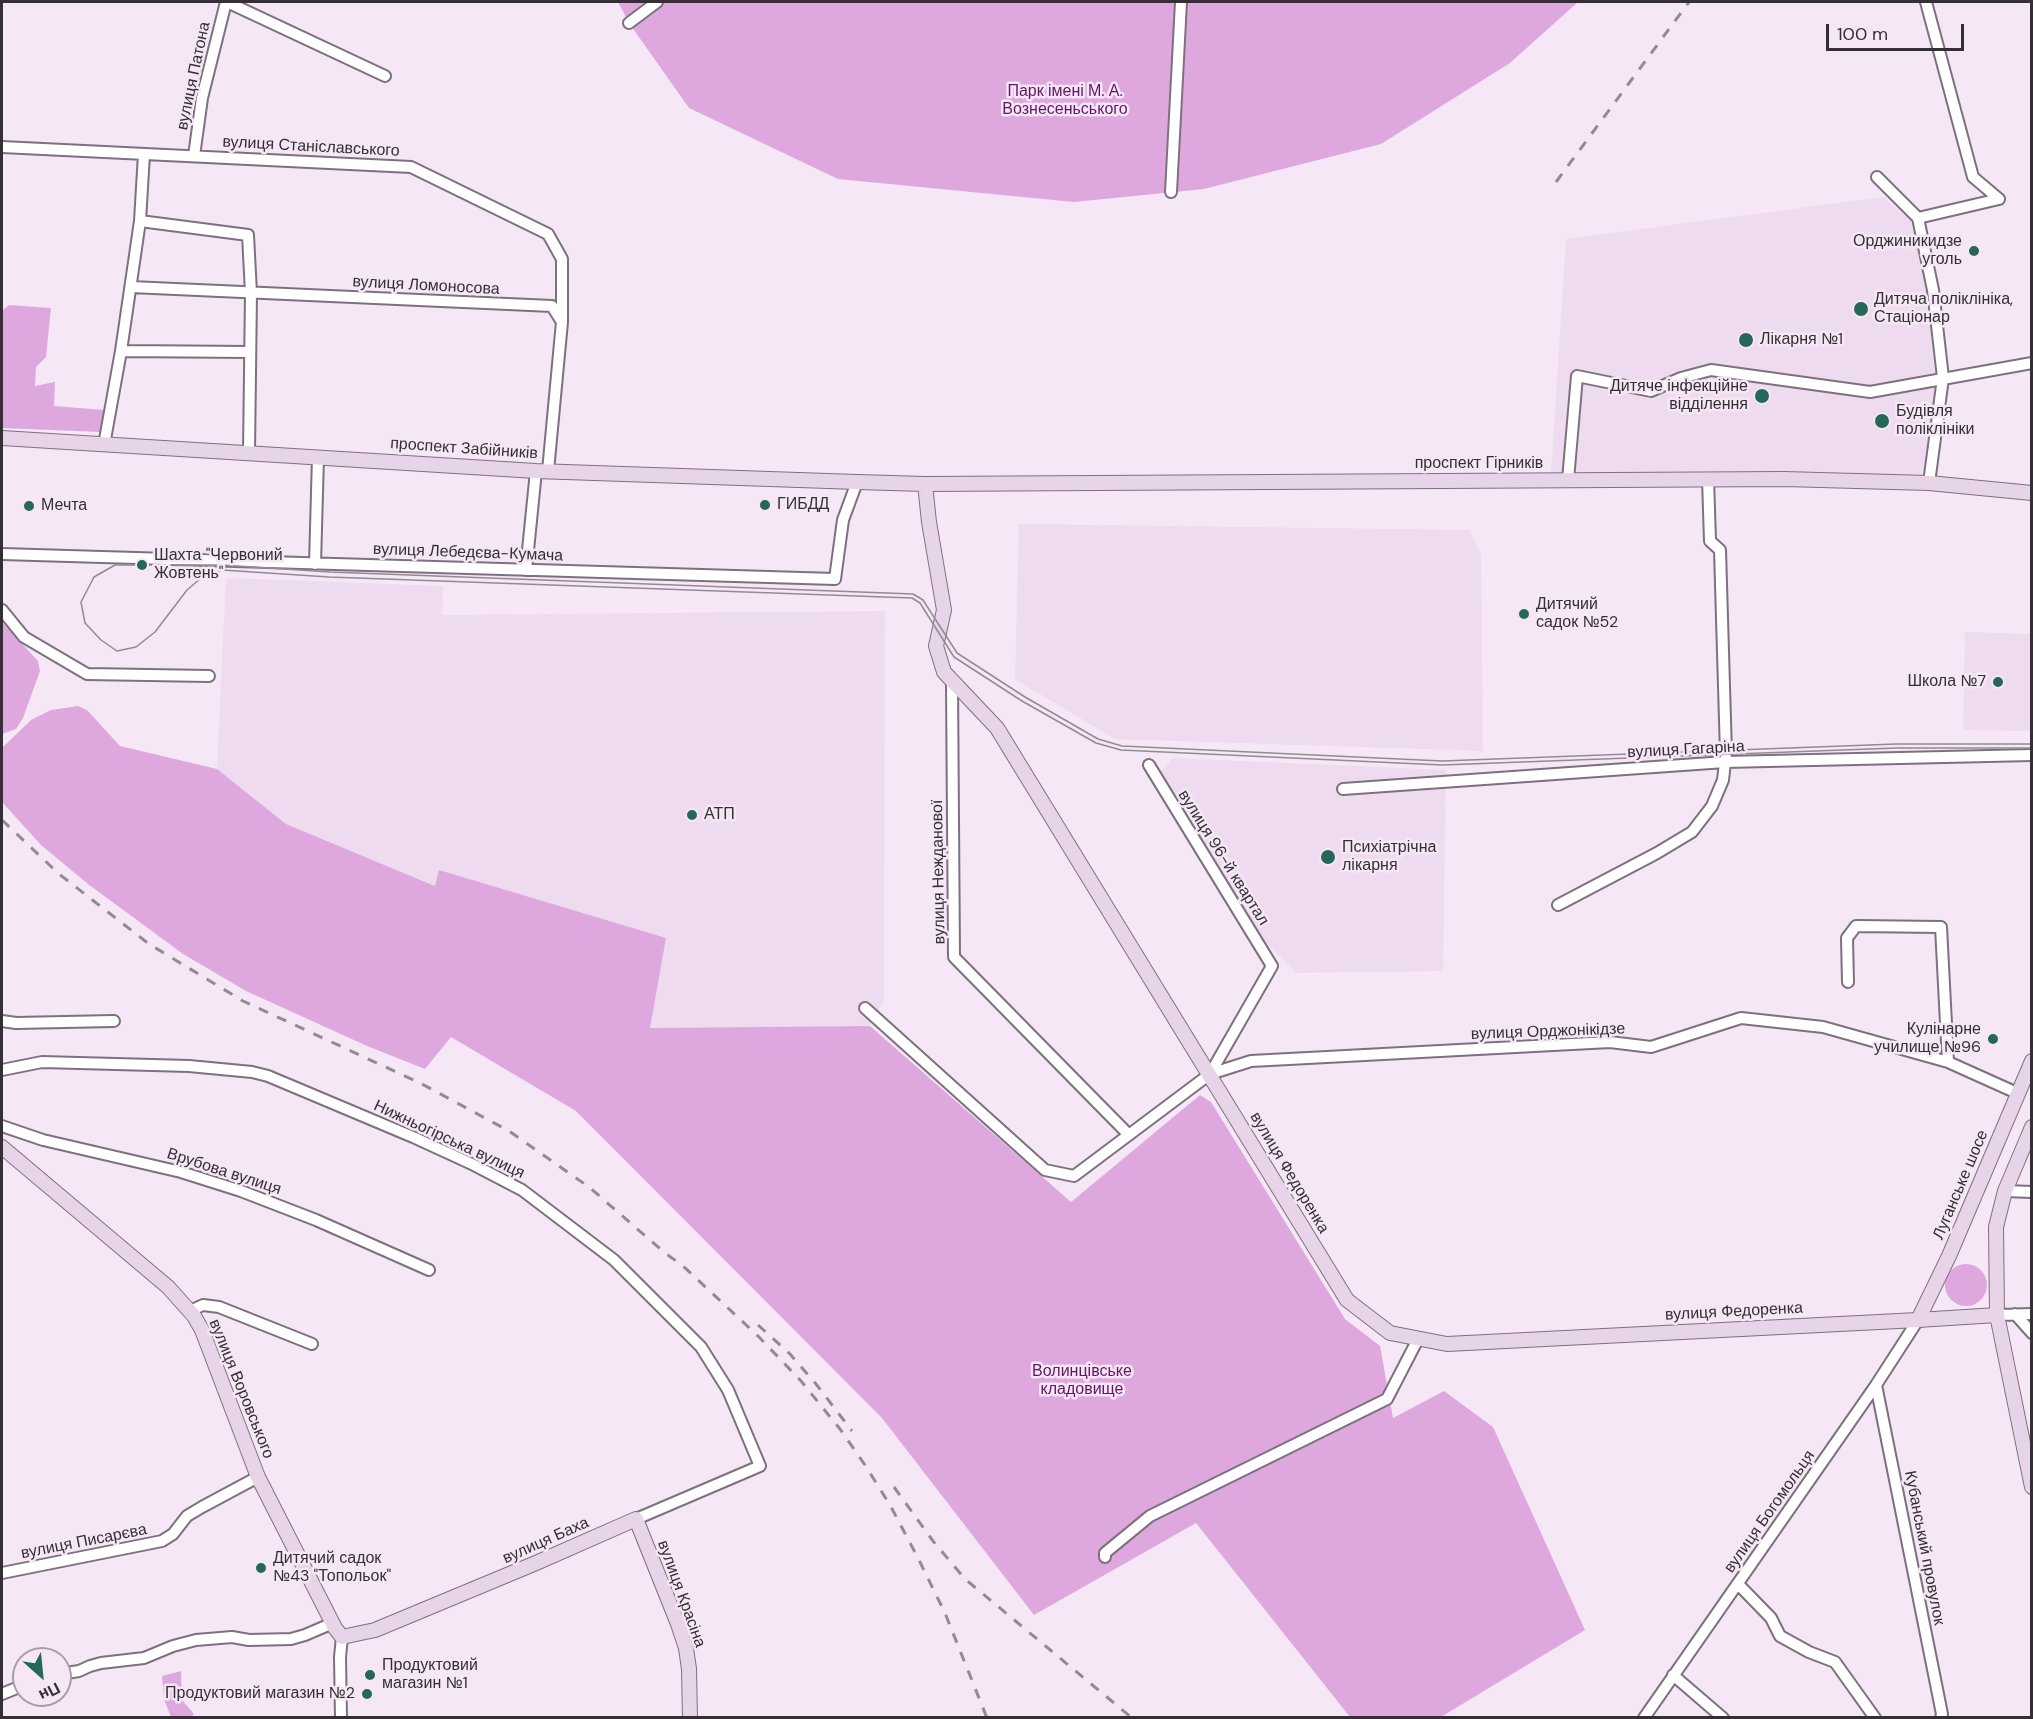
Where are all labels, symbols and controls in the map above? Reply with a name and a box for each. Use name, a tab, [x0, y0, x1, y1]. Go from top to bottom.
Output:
scale bar	[1829, 12, 1967, 50]
street label: вулиця Патона	[173, 20, 215, 132]
text: 100 m	[1837, 22, 1888, 46]
park label: Парк імені М. А. Вознесеньського	[1002, 82, 1128, 120]
street label: вулиця Станіславського	[222, 133, 400, 161]
place label: Орджиникидзе уголь	[1853, 232, 1962, 270]
marker: Орджиникидзе уголь	[1967, 244, 1981, 258]
street label: вулиця Ломоносова	[352, 273, 500, 299]
place label: Дитяча поліклініка, Стаціонар	[1874, 290, 2013, 328]
marker: Дитяча поліклініка, Стаціонар	[1852, 300, 1870, 318]
place label: Лікарня №1	[1760, 330, 1843, 350]
marker: Лікарня №1	[1737, 331, 1755, 349]
place label: Дитяче інфекційне відділення	[1610, 377, 1748, 415]
marker: Дитяче інфекційне відділення	[1753, 387, 1771, 405]
place label: Будівля поліклініки	[1896, 402, 1974, 440]
marker: Будівля поліклініки	[1873, 412, 1891, 430]
street label: проспект Забійників	[390, 434, 538, 464]
street label: проспект Гірників	[1415, 454, 1543, 474]
place label: ГИБДД	[777, 495, 829, 515]
place label: Мечта	[41, 496, 87, 516]
marker: ГИБДД	[758, 498, 772, 512]
marker: Мечта	[22, 499, 36, 513]
street label: вулиця Лебедєва-Кумача	[373, 540, 563, 566]
place label: Шахта "Червоний Жовтень"	[154, 546, 283, 584]
marker: Шахта "Червоний Жовтень"	[135, 558, 149, 572]
place label: Дитячий садок №52	[1536, 595, 1618, 633]
marker: Дитячий садок №52	[1517, 607, 1531, 621]
place label: Школа №7	[1907, 672, 1986, 692]
marker: Школа №7	[1991, 675, 2005, 689]
street label: вулиця Гагаріна	[1627, 737, 1745, 763]
street label: вулиця 96-й квартал	[1173, 787, 1273, 929]
street label: вулиця Нежданової	[928, 799, 950, 945]
place label: АТП	[704, 805, 735, 825]
marker: АТП	[685, 808, 699, 822]
place label: Психіатрічна лікарня	[1342, 838, 1436, 876]
marker: Психіатрічна лікарня	[1319, 848, 1337, 866]
street label: вулиця Орджонікідзе	[1471, 1020, 1625, 1044]
place label: Кулінарне училище №96	[1874, 1020, 1981, 1058]
marker: Кулінарне училище №96	[1986, 1032, 2000, 1046]
street label: Нижньогірська вулиця	[370, 1097, 528, 1183]
street label: вулиця Федоренка	[1245, 1109, 1333, 1237]
street label: Луганське шосе	[1929, 1127, 1993, 1243]
street label: Врубова вулиця	[164, 1144, 284, 1200]
street label: вулиця Федоренка	[1665, 1299, 1803, 1325]
street label: вулиця Воровського	[204, 1316, 278, 1462]
park label: Волинцівське кладовище	[1032, 1362, 1132, 1400]
street label: вулиця Богомольця	[1721, 1447, 1819, 1577]
street label: Кубанський провулок	[1900, 1469, 1948, 1627]
street label: вулиця Баха	[500, 1513, 592, 1569]
street label: вулиця Писарєва	[19, 1520, 149, 1564]
street label: вулиця Красіна	[653, 1538, 709, 1650]
place label: Дитячий садок №43 "Топольок"	[273, 1549, 391, 1587]
marker: Дитячий садок №43 "Топольок"	[254, 1561, 268, 1575]
north arrow	[12, 1647, 72, 1707]
place label: Продуктовий магазин №1	[382, 1656, 478, 1694]
marker: Продуктовий магазин №1	[363, 1668, 377, 1682]
text: Пн	[35, 1678, 64, 1706]
place label: Продуктовий магазин №2	[165, 1684, 355, 1704]
marker: Продуктовий магазин №2	[360, 1687, 374, 1701]

